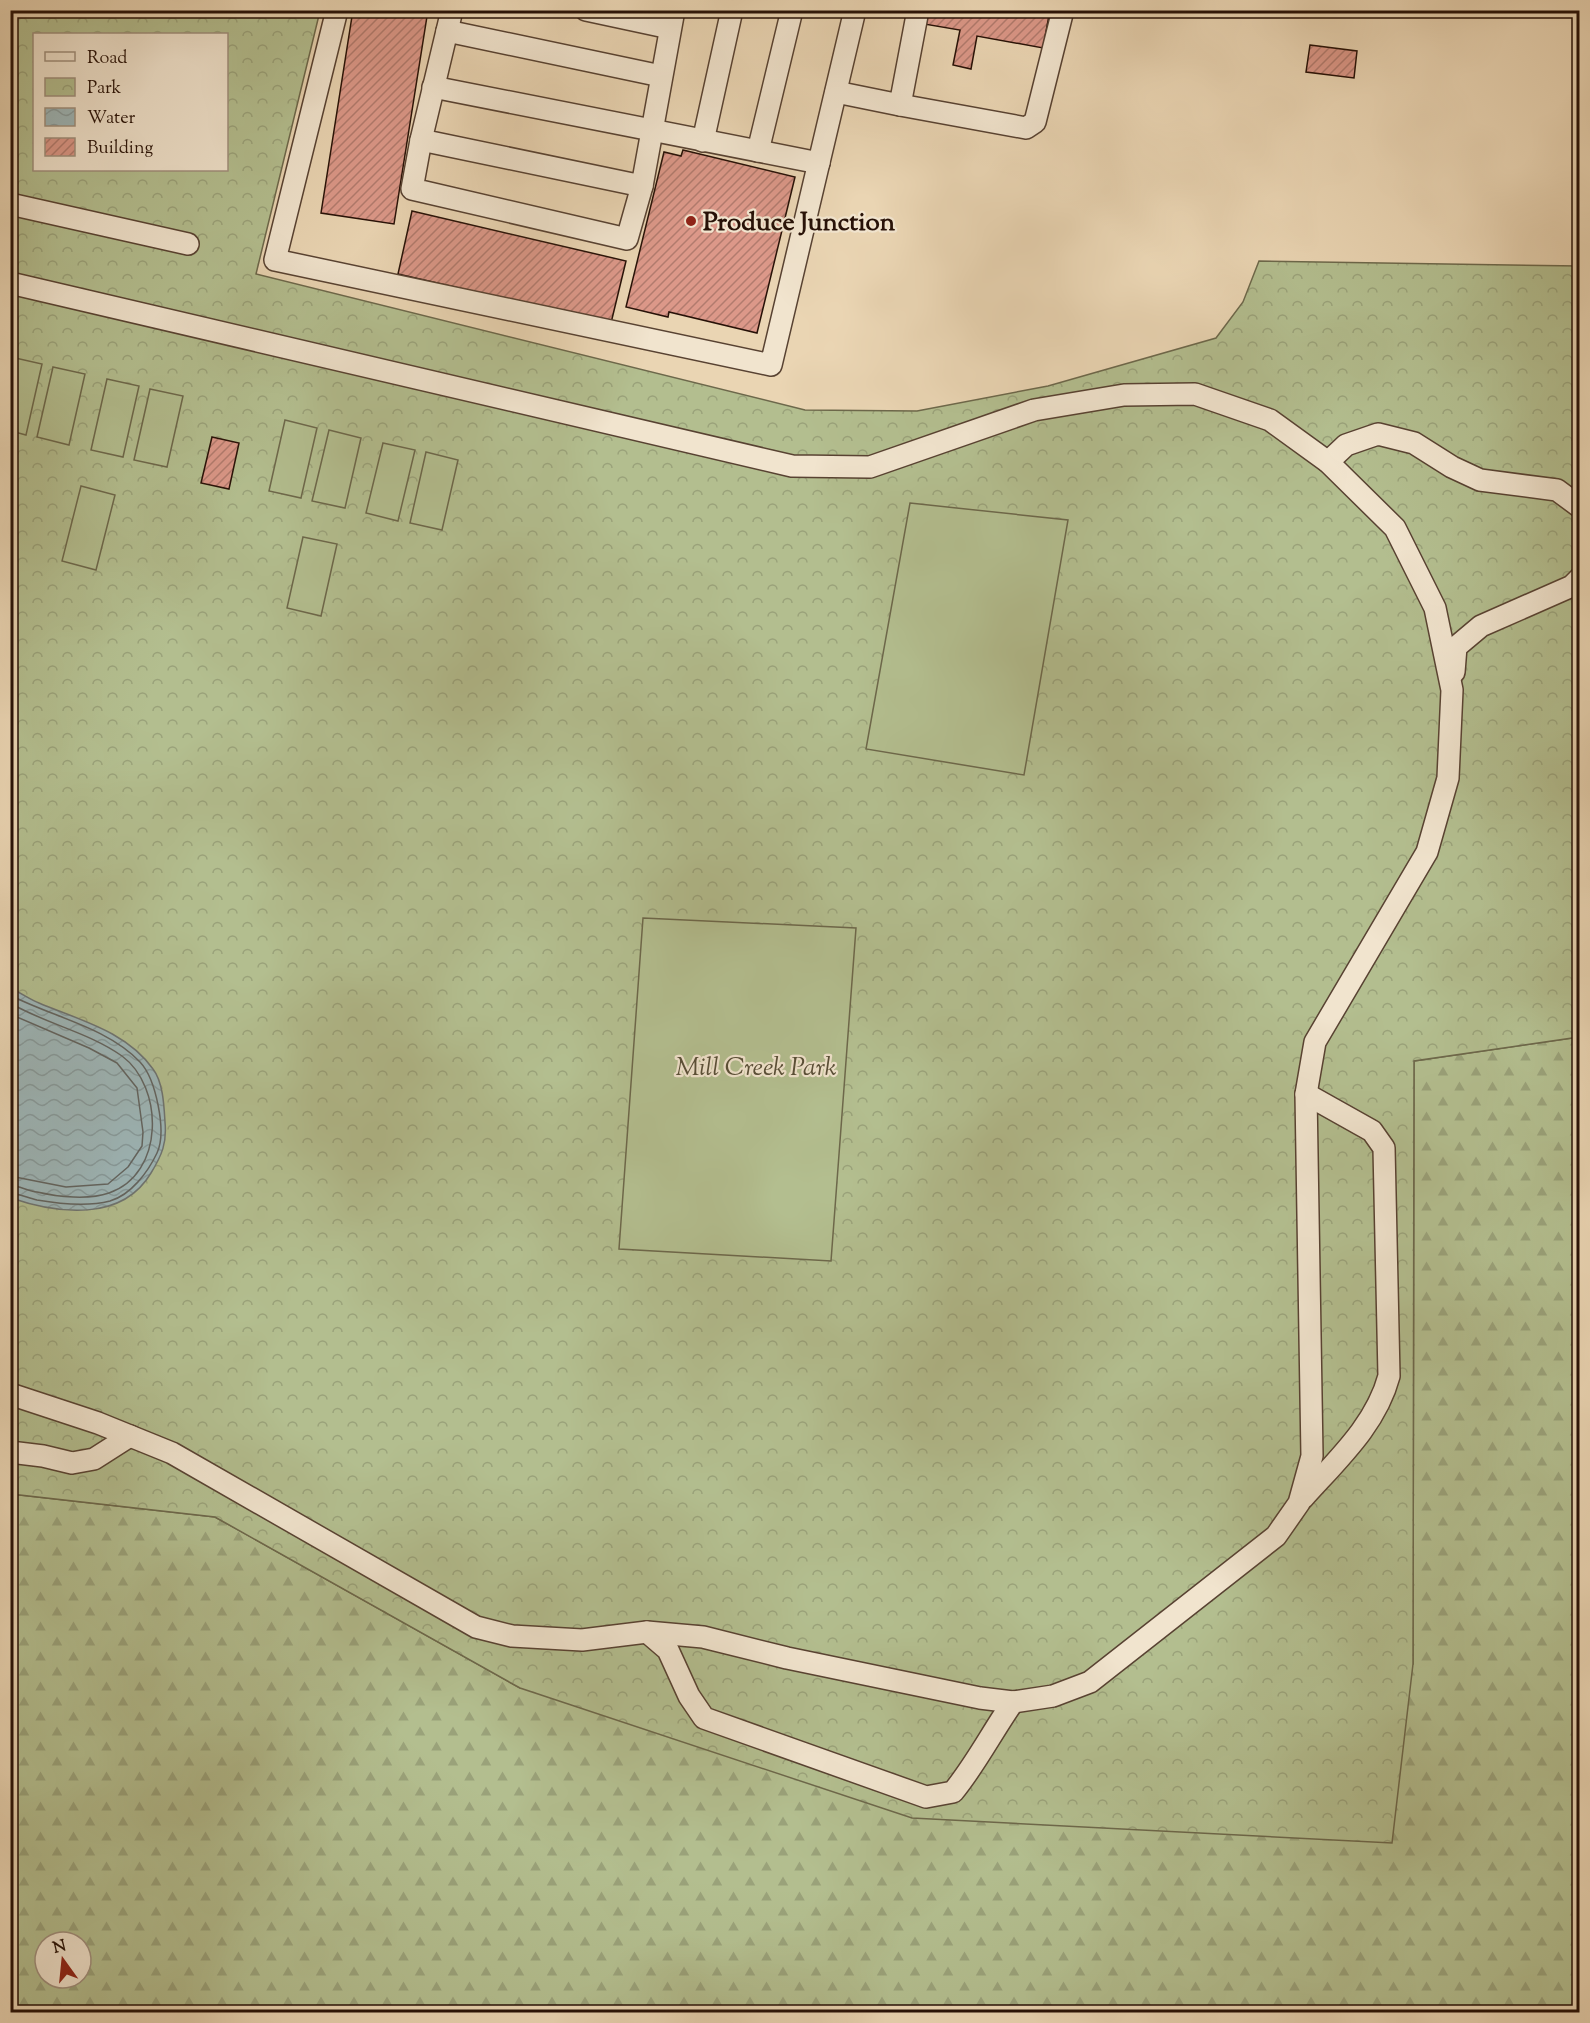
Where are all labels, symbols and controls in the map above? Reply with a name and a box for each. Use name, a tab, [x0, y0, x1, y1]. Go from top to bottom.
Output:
legend	[33, 33, 228, 171]
text: Road	[87, 46, 127, 72]
text: Park	[87, 76, 122, 102]
text: Water	[87, 106, 136, 132]
text: Building	[87, 136, 153, 162]
place label: Produce Junction	[703, 205, 896, 242]
marker: Produce Junction	[684, 214, 698, 228]
park label: Mill Creek Park	[676, 1050, 837, 1087]
north arrow	[33, 1930, 93, 1990]
text: N	[51, 1935, 69, 1961]

